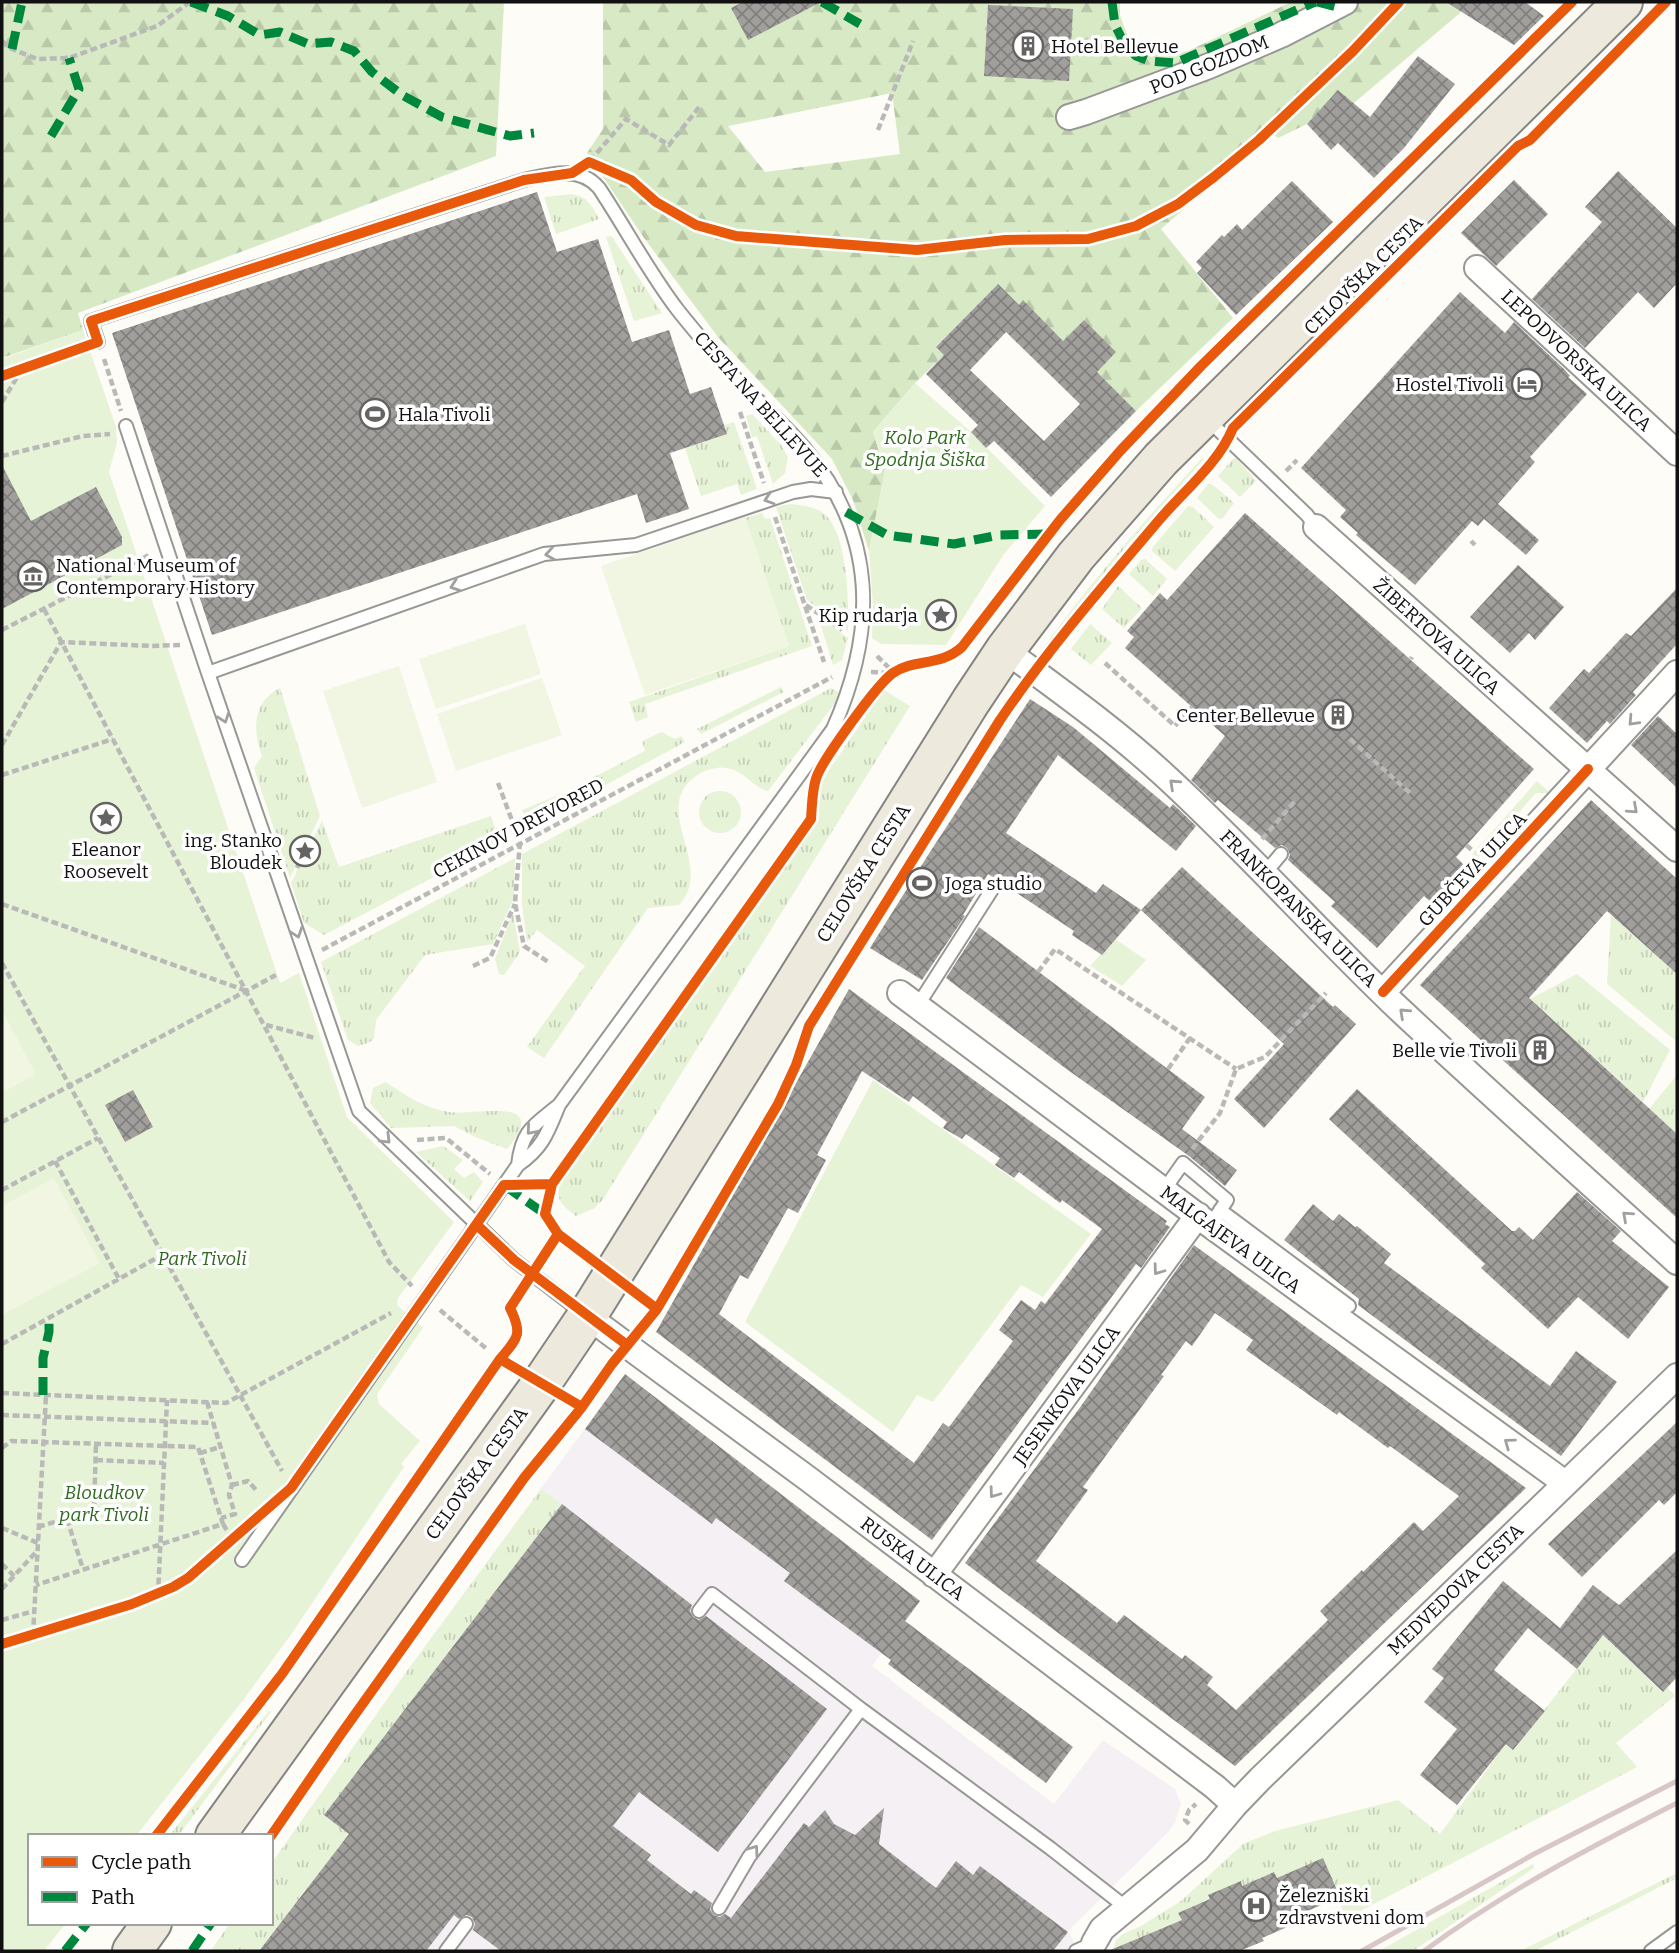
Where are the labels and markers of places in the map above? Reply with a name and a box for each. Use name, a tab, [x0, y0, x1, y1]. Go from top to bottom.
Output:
building icon: Hotel Bellevue	[1011, 29, 1045, 63]
place label: Hotel Bellevue	[1051, 35, 1179, 58]
hotel icon: Hostel Tivoli	[1510, 367, 1544, 401]
place label: Hostel Tivoli	[1395, 373, 1504, 396]
sports icon: Hala Tivoli	[358, 397, 392, 431]
place label: Hala Tivoli	[398, 403, 491, 426]
place label: National Museum of Contemporary History	[56, 554, 256, 599]
museum icon: National Museum of Contemporary History	[16, 559, 50, 593]
place icon: Kip rudarja	[924, 598, 958, 632]
place label: Kip rudarja	[819, 604, 919, 627]
building icon: Center Bellevue	[1321, 698, 1355, 732]
place label: Center Bellevue	[1176, 704, 1315, 727]
place icon: Eleanor Roosevelt	[89, 801, 123, 835]
place label: ing. Stanko Bloudek	[185, 829, 282, 874]
place icon: ing. Stanko Bloudek	[288, 834, 322, 868]
place label: Eleanor Roosevelt	[63, 838, 149, 883]
sports icon: Joga studio	[905, 866, 939, 900]
place label: Joga studio	[944, 872, 1042, 895]
building icon: Belle vie Tivoli	[1523, 1033, 1557, 1067]
place label: Belle vie Tivoli	[1392, 1039, 1517, 1062]
place label: Železniški zdravstveni dom	[1279, 1884, 1424, 1929]
hospital icon: Železniški zdravstveni dom	[1239, 1889, 1273, 1923]

